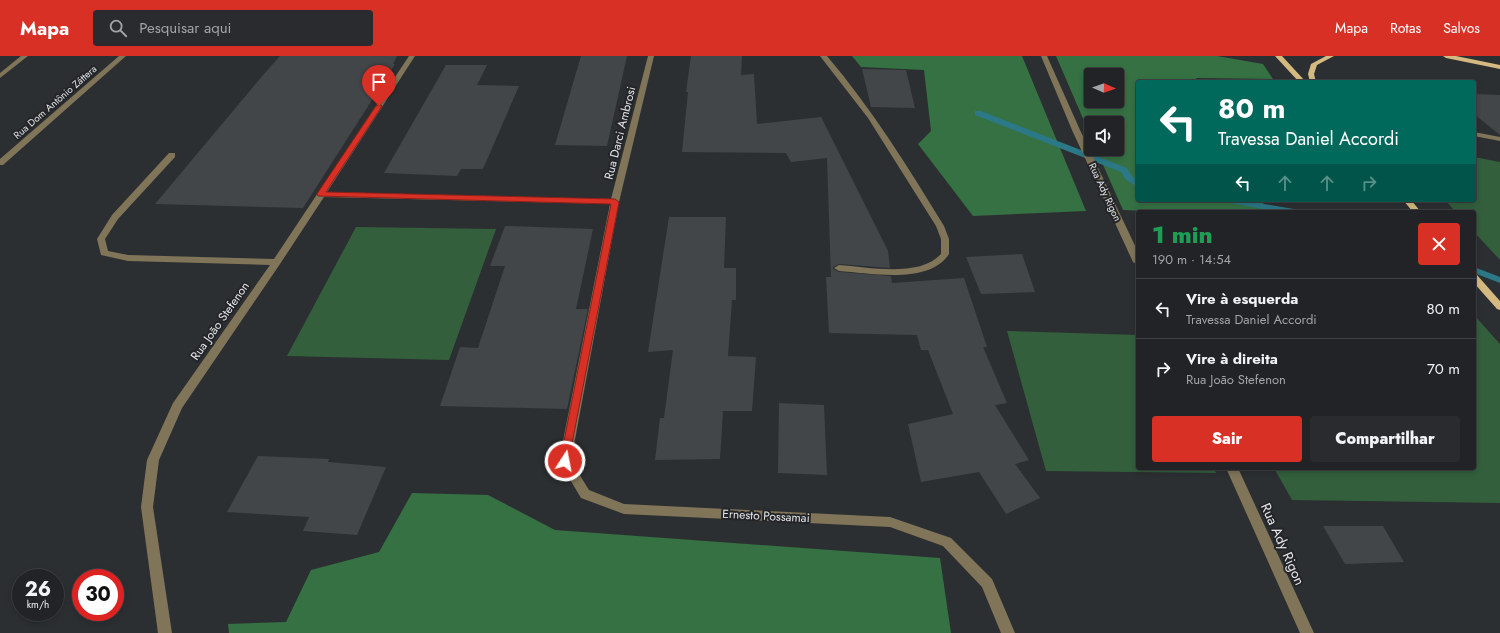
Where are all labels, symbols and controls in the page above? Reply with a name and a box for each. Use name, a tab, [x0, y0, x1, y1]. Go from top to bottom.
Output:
search box	[93, 10, 373, 46]
text: Mapa	[20, 15, 69, 42]
icon: search	[107, 17, 129, 39]
text: Pesquisar aqui	[139, 17, 231, 39]
text: Mapa	[1335, 18, 1368, 38]
text: Rotas	[1390, 18, 1421, 38]
text: Salvos	[1443, 18, 1480, 38]
street label: Rua Dom Antônio Záttera	[10, 61, 100, 143]
pin	[362, 65, 396, 106]
north arrow	[1084, 68, 1124, 108]
map controls	[1084, 68, 1124, 156]
icon: arrive	[368, 71, 390, 93]
street label: Rua Darci Ambrosi	[600, 85, 640, 181]
text: 80 m	[1218, 88, 1285, 129]
icon: left	[1152, 96, 1204, 148]
button: sound	[1084, 116, 1124, 156]
text: Travessa Daniel Accordi	[1218, 126, 1399, 152]
street label: Rua Ady Rigon	[1085, 160, 1125, 224]
icon: left	[1232, 172, 1254, 194]
icon: ahead	[1274, 172, 1296, 194]
icon: ahead	[1316, 172, 1338, 194]
icon: right	[1358, 172, 1380, 194]
text: 1 min	[1152, 217, 1213, 252]
button: close	[1418, 223, 1460, 265]
text: 190 m · 14:54	[1152, 250, 1231, 269]
street label: Rua João Stefenon	[186, 278, 254, 364]
text: Vire à esquerda	[1186, 288, 1298, 310]
icon: left	[1152, 298, 1174, 320]
text: 80 m	[1427, 298, 1460, 320]
text: Travessa Daniel Accordi	[1186, 310, 1317, 329]
text: Vire à direita	[1186, 348, 1278, 370]
icon: right	[1152, 358, 1174, 380]
text: 70 m	[1427, 358, 1460, 380]
text: Rua João Stefenon	[1186, 370, 1286, 389]
button: Sair	[1152, 416, 1302, 462]
button: Compartilhar	[1310, 416, 1460, 462]
position arrow	[544, 440, 586, 482]
street label: Rua Ady Rigon	[1256, 500, 1310, 588]
street label: Ernesto Possamai	[722, 505, 810, 527]
speed limit sign: 30	[72, 569, 124, 621]
text: 26	[25, 575, 51, 604]
text: km/h	[27, 597, 49, 612]

